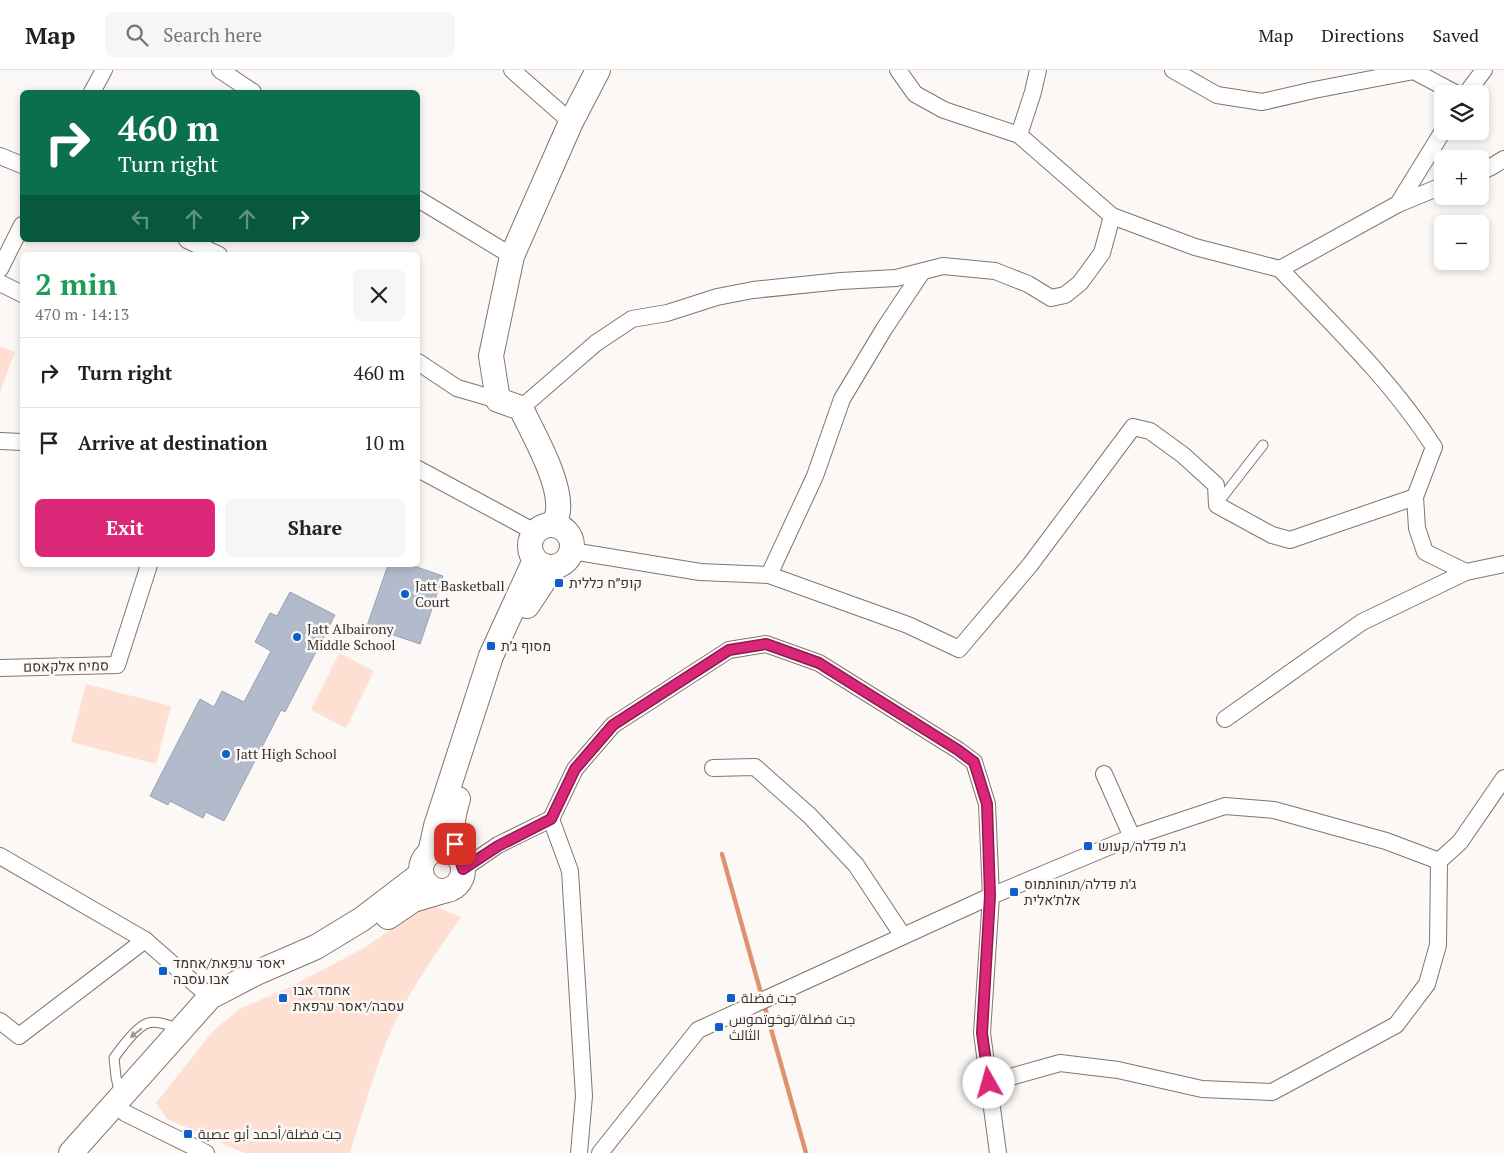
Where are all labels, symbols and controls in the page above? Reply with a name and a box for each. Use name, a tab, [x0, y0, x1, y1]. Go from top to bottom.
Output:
search box	[105, 12, 455, 57]
text: Map	[25, 19, 75, 51]
icon: search	[123, 21, 151, 49]
text: Search here	[163, 22, 262, 47]
text: Map	[1258, 23, 1293, 47]
text: Directions	[1321, 23, 1404, 47]
text: Saved	[1432, 23, 1479, 47]
map controls	[1434, 85, 1489, 270]
button: layers	[1434, 85, 1489, 140]
text: 460 m	[118, 105, 219, 151]
icon: right	[35, 110, 100, 175]
text: Turn right	[118, 149, 218, 178]
button: +	[1434, 150, 1489, 205]
icon: left	[127, 205, 155, 233]
icon: ahead	[180, 205, 208, 233]
icon: ahead	[233, 205, 261, 233]
icon: right	[286, 205, 314, 233]
button: −	[1434, 215, 1489, 270]
text: 2 min	[35, 264, 117, 304]
button: close	[353, 269, 405, 321]
text: 470 m · 14:13	[35, 303, 129, 325]
icon: right	[35, 359, 63, 387]
text: Turn right	[78, 360, 172, 385]
text: 460 m	[354, 360, 405, 385]
icon: arrive	[35, 429, 63, 457]
text: Arrive at destination	[78, 430, 267, 455]
text: 10 m	[364, 430, 405, 455]
button: Exit	[35, 499, 215, 557]
button: Share	[225, 499, 405, 557]
place label: קופ״ח כללית	[569, 573, 642, 592]
place label: Jatt Basketball Court	[415, 576, 505, 611]
marker: קופ״ח כללית	[553, 577, 565, 589]
marker: Jatt Basketball Court	[399, 588, 411, 600]
place label: Jatt Albairony Middle School	[307, 619, 396, 654]
marker: Jatt Albairony Middle School	[291, 631, 303, 643]
place label: מסוף ג׳ת	[501, 636, 551, 655]
marker: מסוף ג׳ת	[485, 640, 497, 652]
street label: סמיח אלקאסם	[23, 655, 109, 676]
place label: Jatt High School	[236, 744, 337, 763]
marker: Jatt High School	[220, 748, 232, 760]
pin	[434, 823, 476, 865]
icon: arrive	[441, 830, 469, 858]
place label: ג׳ת פדלה/קעוש	[1098, 836, 1186, 855]
marker: ג׳ת פדלה/קעוש	[1082, 840, 1094, 852]
place label: ג׳ת פדלה/תוחותמוס אלת׳אלית	[1024, 874, 1136, 909]
marker: ג׳ת פדלה/תוחותמוס אלת׳אלית	[1008, 886, 1020, 898]
place label: יאסר ערפאת/אחמד אבו עסבה	[173, 953, 285, 988]
marker: יאסר ערפאת/אחמד אבו עסבה	[157, 965, 169, 977]
place label: אחמד אבו עסבה/יאסר ערפאת	[293, 980, 404, 1015]
place label: جت فضلة	[741, 988, 796, 1007]
marker: אחמד אבו עסבה/יאסר ערפאת	[277, 992, 289, 1004]
marker: جت فضلة	[725, 992, 737, 1004]
place label: جت فضلة/توخوتموس الثالث	[729, 1009, 855, 1044]
marker: جت فضلة/توخوتموس الثالث	[713, 1021, 725, 1033]
one-way arrow	[129, 1027, 142, 1038]
position arrow	[962, 1056, 1014, 1108]
place label: جت فضلة/أحمد أبو عصبة	[198, 1124, 342, 1143]
marker: جت فضلة/أحمد أبو عصبة	[182, 1128, 194, 1140]

